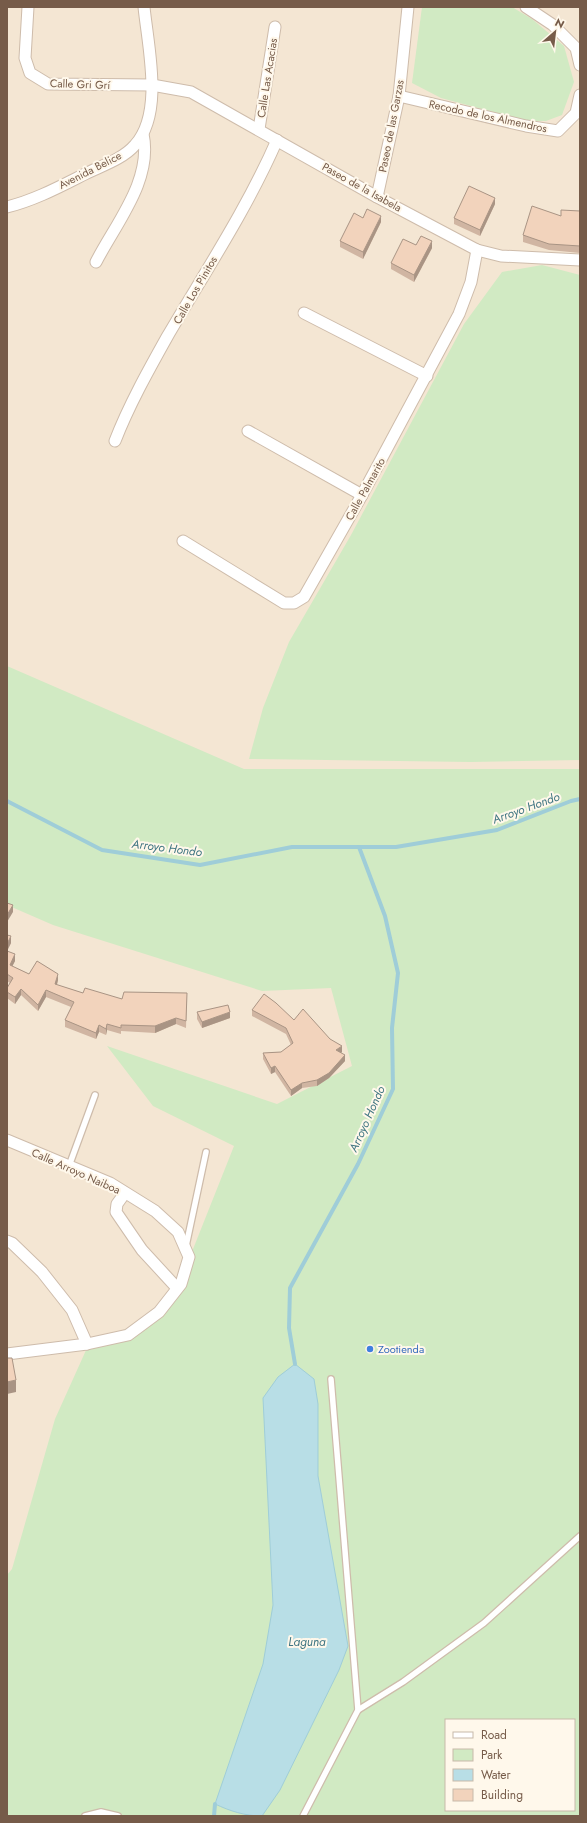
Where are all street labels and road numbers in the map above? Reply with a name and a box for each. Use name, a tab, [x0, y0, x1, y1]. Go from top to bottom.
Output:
street label: Calle Las Acacias	[253, 36, 281, 119]
street label: Calle Gri Grí	[50, 75, 112, 93]
street label: Paseo de las Garzas	[374, 78, 408, 174]
street label: Recodo de los Almendros	[428, 96, 549, 136]
street label: Avenida Belice	[56, 147, 125, 193]
street label: Paseo de la Isabela	[319, 158, 405, 216]
street label: Calle Los Pinitos	[169, 253, 221, 327]
street label: Calle Palmarito	[341, 455, 389, 523]
street label: Calle Arroyo Naiboa	[29, 1144, 123, 1198]

